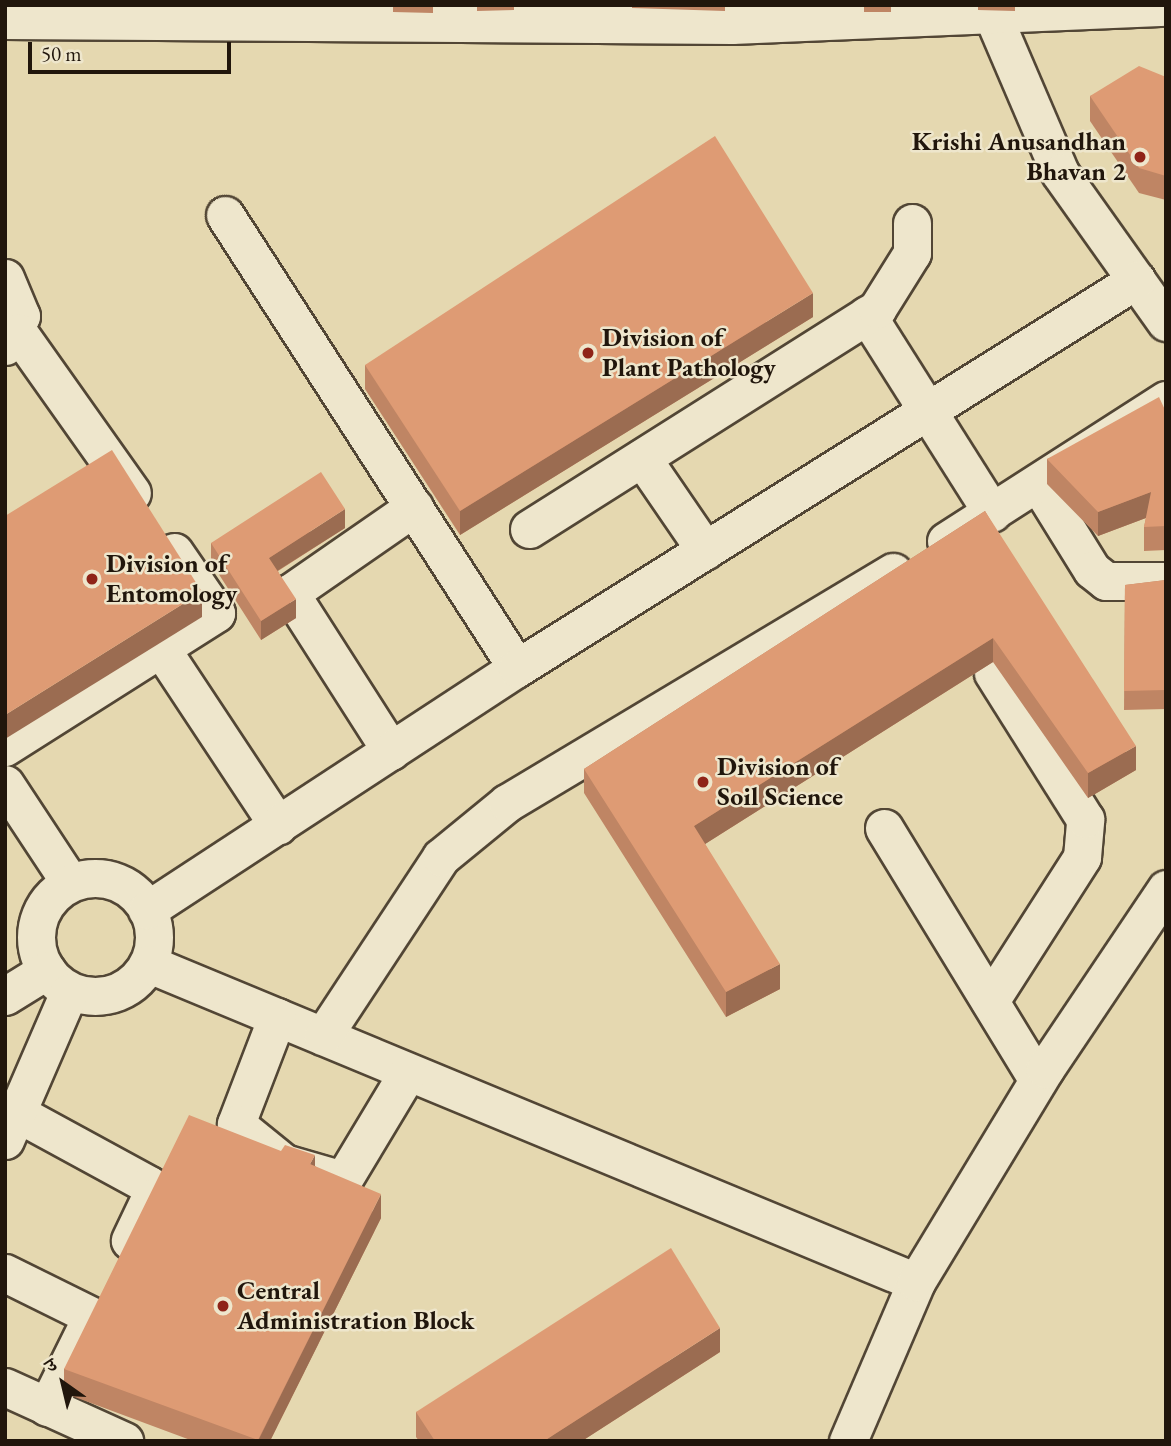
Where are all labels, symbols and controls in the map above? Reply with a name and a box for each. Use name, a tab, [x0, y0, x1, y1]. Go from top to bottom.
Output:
scale bar	[32, 28, 234, 72]
text: 50 m	[41, 40, 82, 67]
place label: Krishi Anusandhan Bhavan 2	[912, 126, 1126, 188]
marker: Krishi Anusandhan Bhavan 2	[1132, 149, 1148, 165]
place label: Division of Plant Pathology	[602, 322, 776, 384]
marker: Division of Plant Pathology	[580, 345, 596, 361]
place label: Division of Entomology	[106, 548, 237, 610]
marker: Division of Entomology	[84, 571, 100, 587]
place label: Division of Soil Science	[717, 751, 843, 812]
marker: Division of Soil Science	[695, 774, 711, 790]
place label: Central Administration Block	[237, 1275, 474, 1336]
marker: Central Administration Block	[215, 1298, 231, 1314]
north arrow	[28, 1348, 98, 1418]
text: उ	[40, 1352, 62, 1378]

